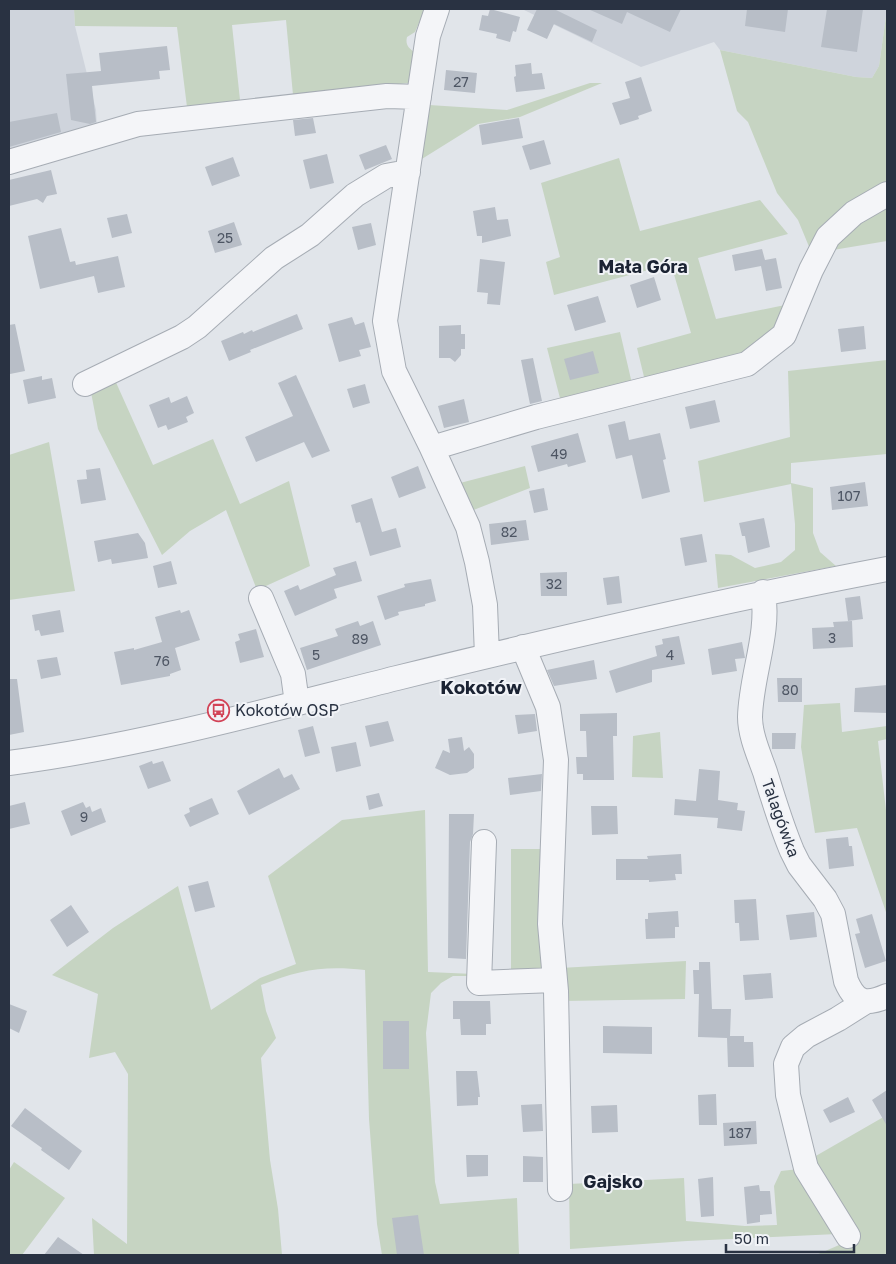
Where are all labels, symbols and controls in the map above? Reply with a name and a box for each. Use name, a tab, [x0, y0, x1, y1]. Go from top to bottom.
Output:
house number: 27	[453, 73, 469, 90]
house number: 25	[217, 229, 233, 246]
district label: Mała Góra	[598, 255, 688, 277]
house number: 49	[550, 445, 568, 462]
house number: 107	[838, 487, 860, 504]
house number: 82	[501, 523, 517, 540]
house number: 32	[546, 575, 562, 592]
house number: 3	[828, 629, 836, 646]
house number: 89	[351, 630, 369, 647]
house number: 5	[312, 646, 320, 663]
house number: 4	[666, 646, 674, 663]
house number: 76	[154, 652, 170, 669]
district label: Kokotów	[440, 675, 522, 698]
house number: 80	[781, 681, 799, 698]
bus stop icon: Kokotów OSP	[207, 698, 231, 722]
place label: Kokotów OSP	[235, 700, 339, 720]
street label: Talagówka	[758, 776, 804, 860]
house number: 9	[80, 808, 88, 825]
house number: 187	[729, 1124, 751, 1141]
district label: Gajsko	[583, 1170, 643, 1192]
scale bar	[726, 1222, 854, 1254]
text: 50 m	[734, 1229, 769, 1247]

